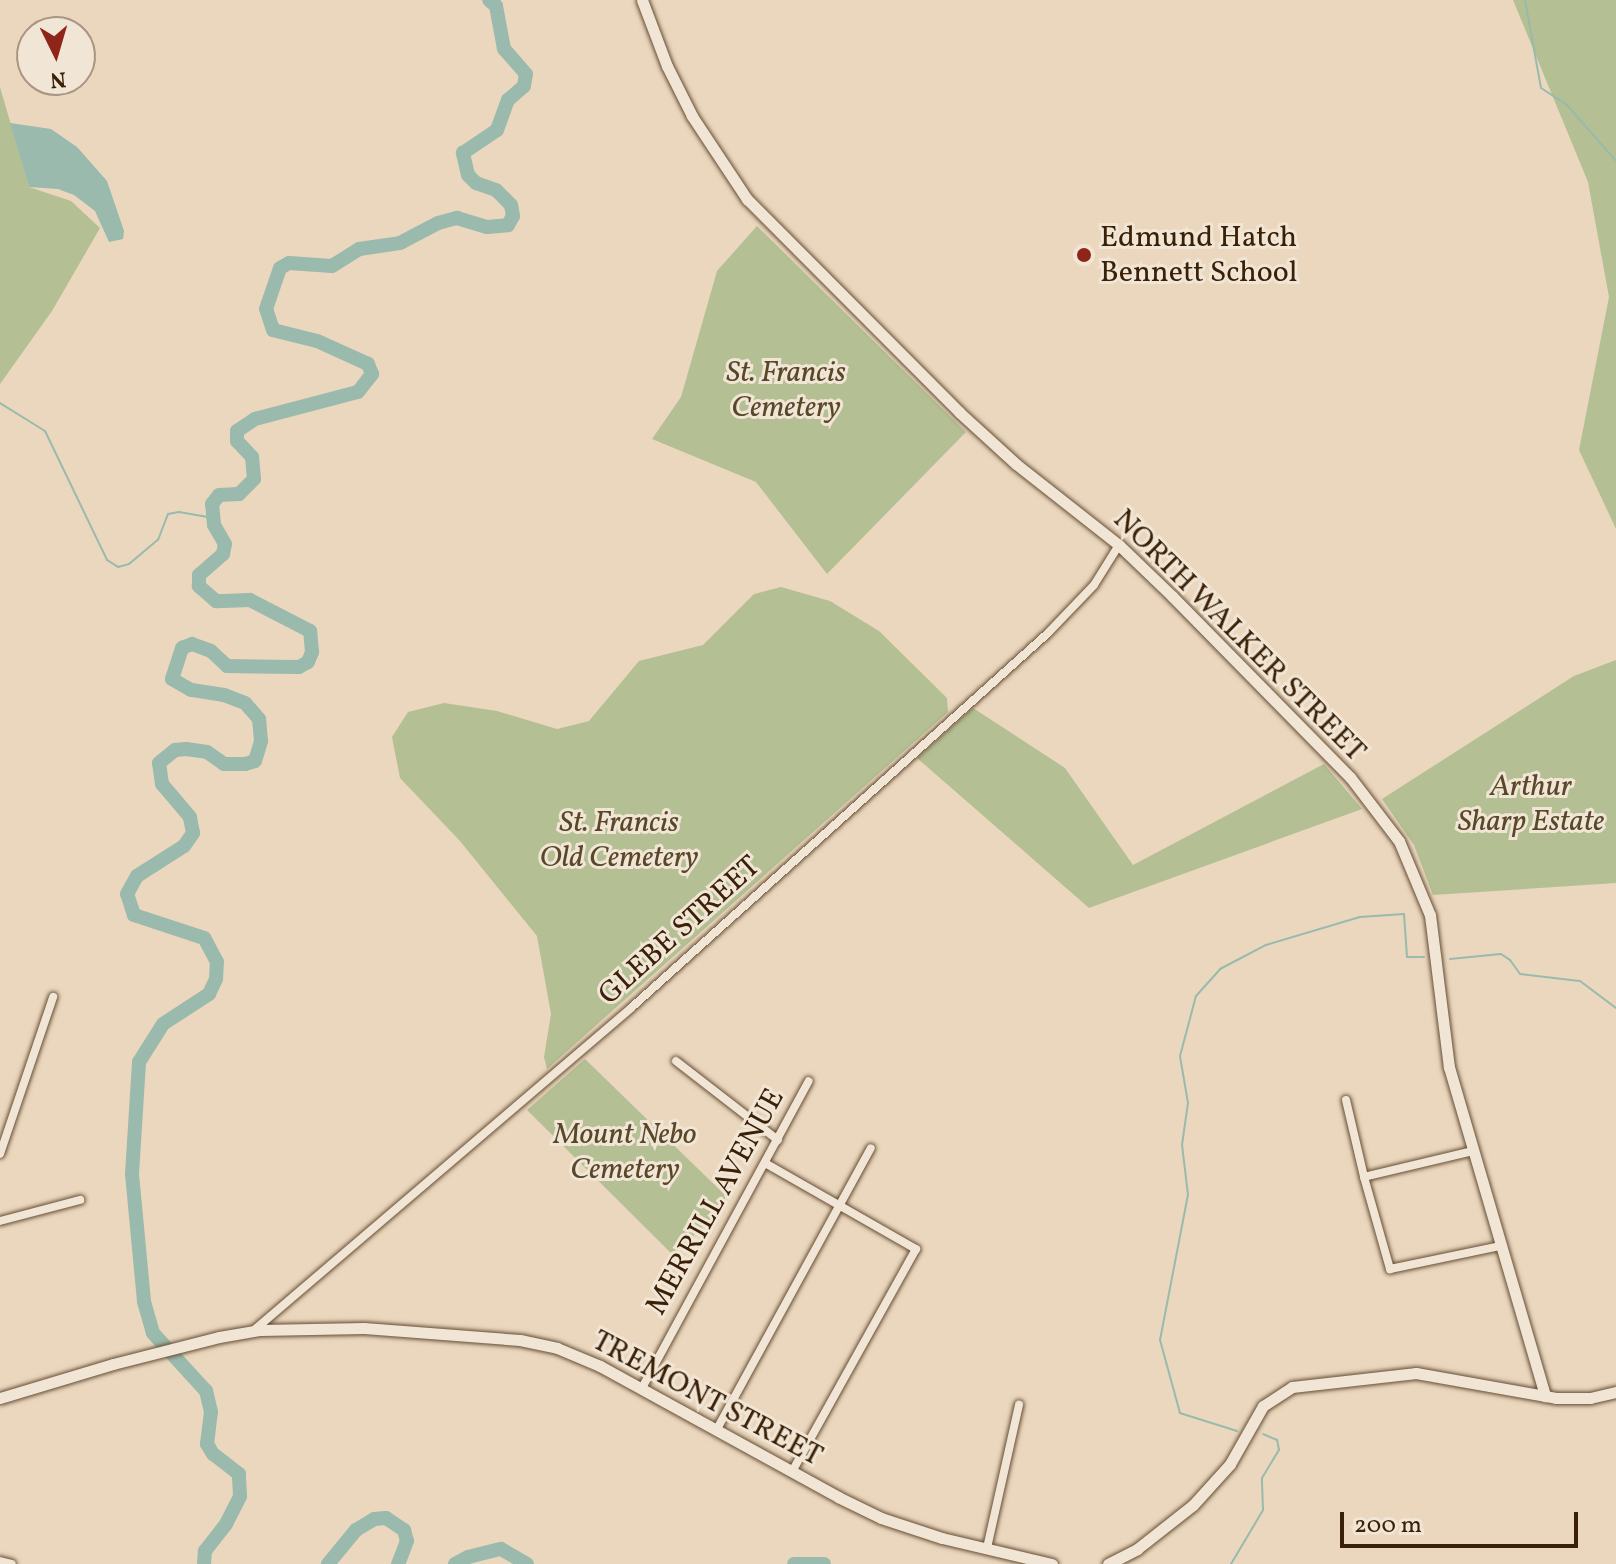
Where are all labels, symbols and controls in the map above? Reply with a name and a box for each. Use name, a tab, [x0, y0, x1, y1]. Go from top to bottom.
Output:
north arrow	[16, 16, 96, 96]
text: N	[49, 62, 67, 95]
place label: Edmund Hatch Bennett School	[1100, 220, 1297, 290]
marker: Edmund Hatch Bennett School	[1075, 246, 1093, 264]
park label: St. Francis Cemetery	[726, 355, 846, 426]
street label: NORTH WALKER STREET	[1105, 502, 1373, 770]
park label: Arthur Sharp Estate	[1458, 769, 1604, 840]
park label: St. Francis Old Cemetery	[539, 805, 699, 876]
street label: GLEBE STREET	[592, 849, 768, 1013]
street label: MERRILL AVENUE	[639, 1083, 793, 1321]
park label: Mount Nebo Cemetery	[554, 1117, 696, 1188]
street label: TREMONT STREET	[585, 1323, 829, 1475]
scale bar	[1344, 1496, 1582, 1546]
text: 200 m	[1354, 1509, 1422, 1543]

